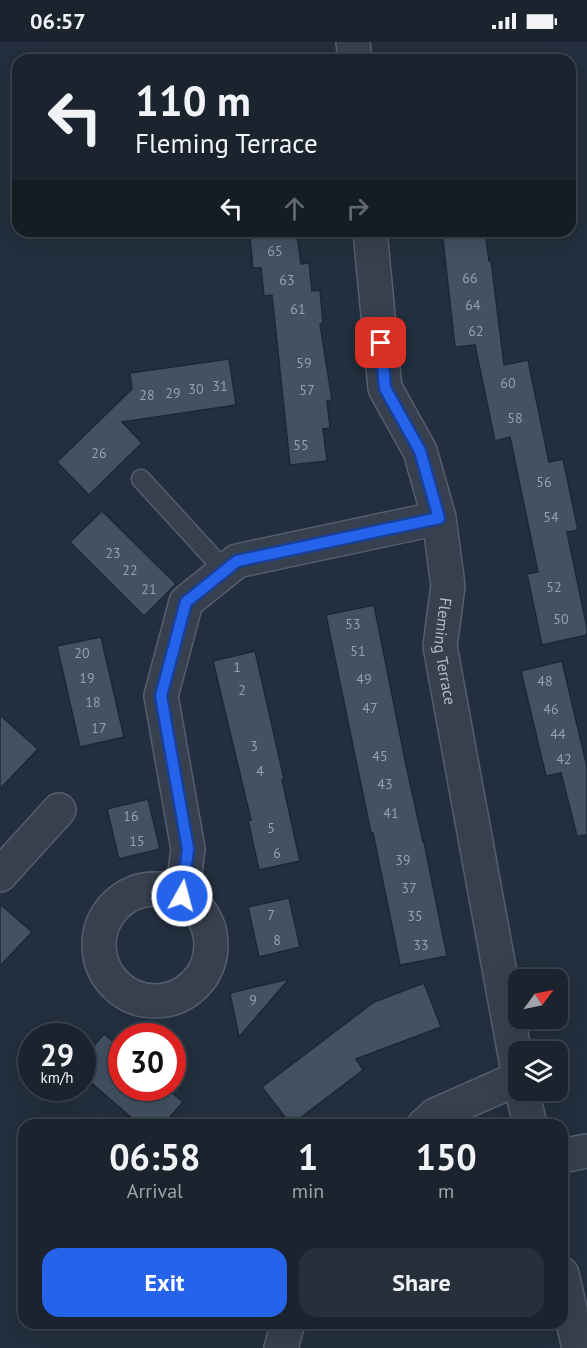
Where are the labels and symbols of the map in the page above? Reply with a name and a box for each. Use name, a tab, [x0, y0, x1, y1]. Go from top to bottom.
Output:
house number: 65	[267, 242, 283, 260]
house number: 66	[462, 269, 478, 287]
house number: 63	[279, 271, 295, 289]
house number: 64	[465, 296, 481, 314]
house number: 61	[290, 300, 306, 318]
pin	[355, 317, 406, 368]
house number: 62	[468, 322, 484, 340]
house number: 59	[296, 354, 312, 372]
house number: 60	[500, 374, 516, 392]
house number: 31	[212, 377, 228, 395]
house number: 30	[188, 380, 204, 398]
house number: 57	[299, 381, 315, 399]
house number: 29	[165, 384, 181, 402]
house number: 28	[139, 386, 155, 404]
house number: 58	[507, 409, 523, 427]
house number: 55	[293, 436, 309, 454]
house number: 26	[91, 444, 107, 462]
house number: 56	[536, 473, 552, 491]
house number: 54	[543, 508, 559, 526]
house number: 23	[105, 544, 121, 562]
house number: 22	[122, 561, 138, 579]
house number: 52	[546, 578, 562, 596]
house number: 21	[141, 580, 157, 598]
street label: Fleming Terrace	[430, 596, 461, 706]
house number: 50	[553, 610, 569, 628]
house number: 53	[345, 615, 361, 633]
house number: 51	[350, 642, 366, 660]
house number: 20	[74, 644, 90, 662]
house number: 1	[233, 658, 241, 676]
house number: 19	[79, 669, 95, 687]
house number: 49	[356, 670, 372, 688]
house number: 48	[537, 672, 553, 690]
house number: 2	[238, 681, 246, 699]
house number: 18	[85, 693, 101, 711]
house number: 47	[362, 699, 378, 717]
house number: 46	[543, 700, 559, 718]
house number: 17	[91, 719, 107, 737]
house number: 44	[550, 725, 566, 743]
house number: 3	[250, 737, 258, 755]
house number: 45	[372, 747, 388, 765]
house number: 42	[556, 750, 572, 768]
house number: 4	[256, 762, 264, 780]
house number: 43	[377, 775, 393, 793]
house number: 41	[383, 804, 399, 822]
house number: 16	[123, 807, 139, 825]
house number: 5	[267, 819, 275, 837]
house number: 15	[129, 832, 145, 850]
house number: 6	[273, 844, 281, 862]
house number: 39	[395, 851, 411, 869]
position arrow	[150, 864, 214, 928]
house number: 37	[401, 879, 417, 897]
house number: 7	[267, 906, 275, 924]
house number: 35	[407, 907, 423, 925]
house number: 8	[273, 931, 281, 949]
house number: 33	[413, 936, 429, 954]
north arrow	[508, 969, 568, 1029]
house number: 9	[249, 991, 257, 1009]
speed limit sign: 30	[108, 1023, 186, 1101]

